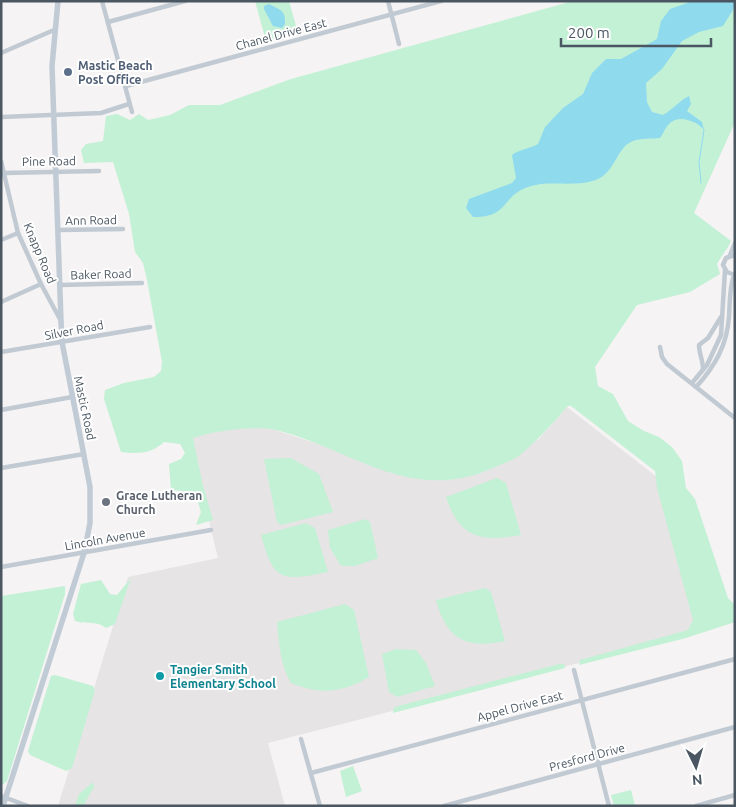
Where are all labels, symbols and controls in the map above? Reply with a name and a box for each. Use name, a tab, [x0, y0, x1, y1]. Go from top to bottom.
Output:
scale bar	[561, 15, 711, 47]
street label: Chanel Drive East	[234, 16, 328, 52]
text: 200 m	[568, 24, 610, 41]
place label: Mastic Beach Post Office	[78, 59, 152, 86]
marker: Mastic Beach Post Office	[62, 66, 74, 78]
street label: Pine Road	[22, 154, 76, 168]
street label: Ann Road	[65, 213, 117, 227]
street label: Knapp Road	[21, 221, 59, 285]
street label: Baker Road	[70, 266, 132, 282]
street label: Silver Road	[43, 318, 105, 342]
street label: Mastic Road	[72, 375, 98, 441]
place label: Grace Lutheran Church	[116, 489, 202, 516]
marker: Grace Lutheran Church	[100, 496, 112, 508]
street label: Lincoln Avenue	[64, 526, 146, 552]
place label: Tangier Smith Elementary School	[170, 663, 276, 690]
marker: Tangier Smith Elementary School	[154, 670, 166, 682]
street label: Appel Drive East	[476, 688, 565, 724]
street label: Presford Drive	[548, 741, 626, 773]
north arrow	[671, 742, 721, 792]
text: N	[691, 772, 703, 788]

